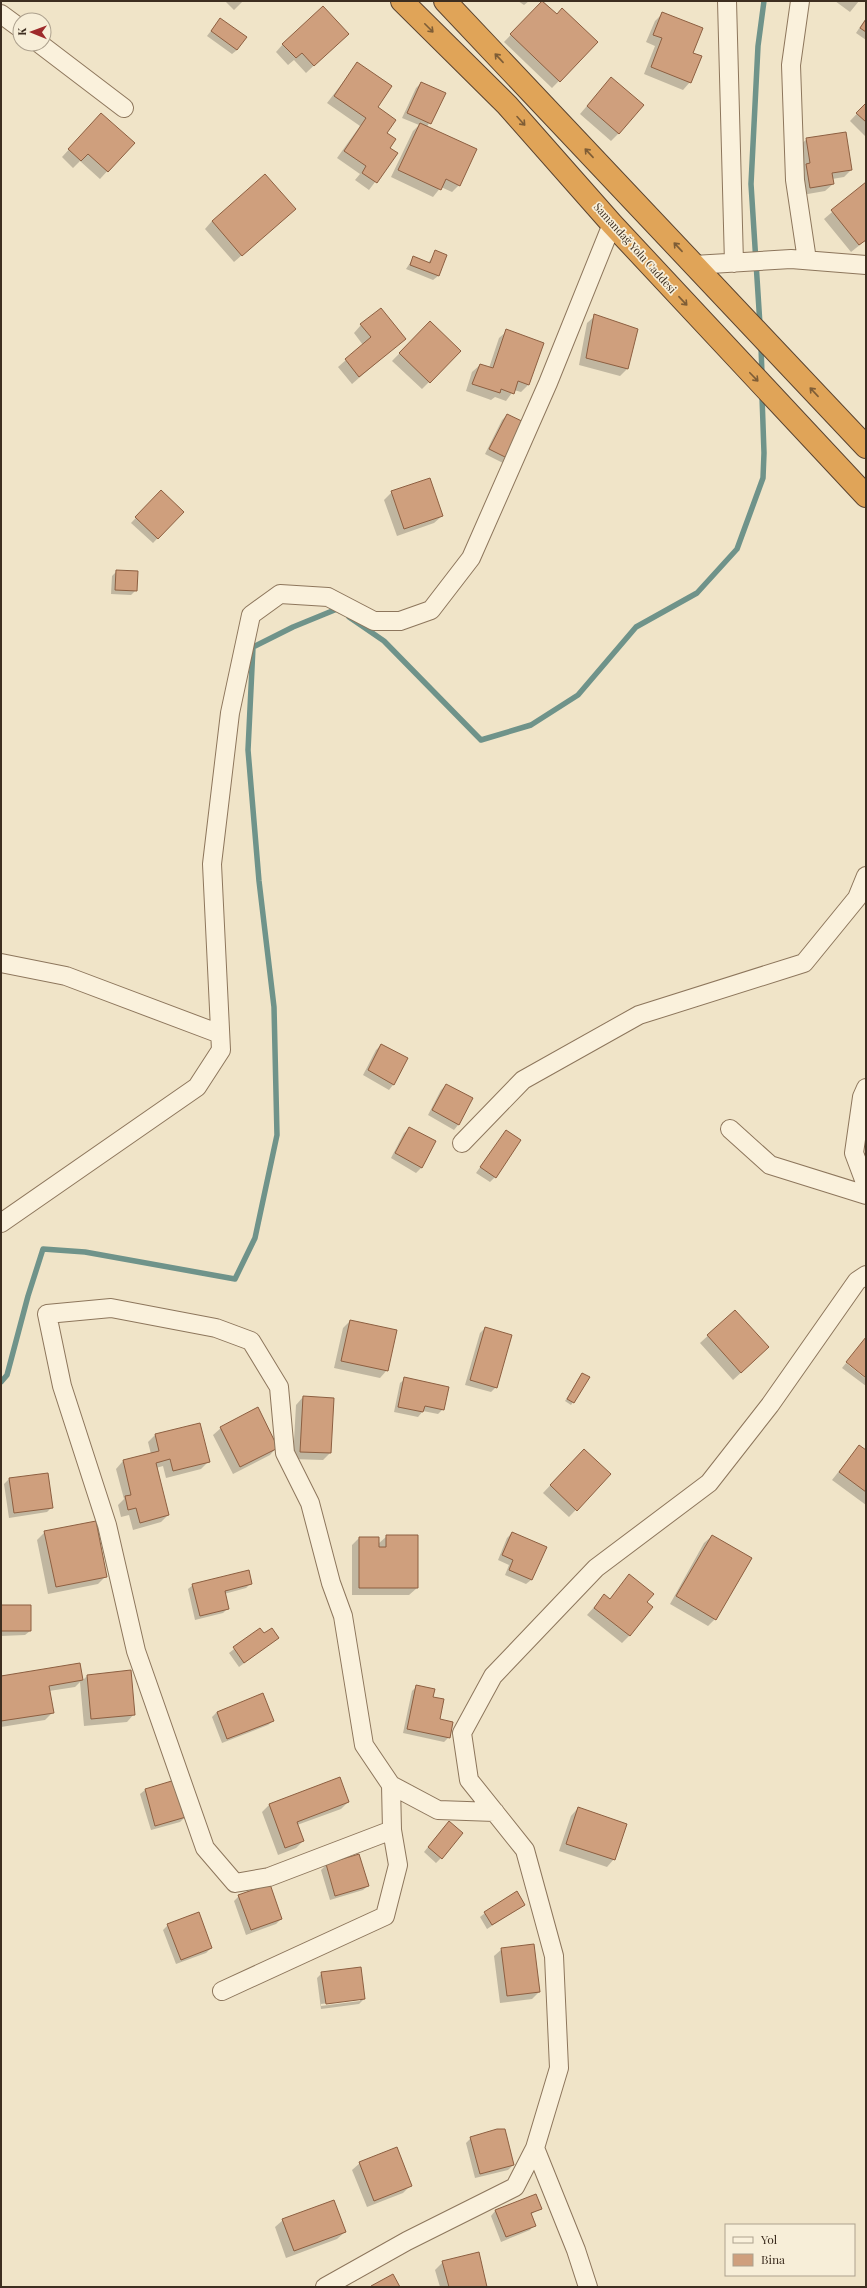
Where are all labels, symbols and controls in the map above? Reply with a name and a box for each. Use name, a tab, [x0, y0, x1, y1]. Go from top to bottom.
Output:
north arrow	[12, 12, 52, 52]
one-way arrow	[424, 23, 434, 33]
text: K	[14, 28, 29, 36]
one-way arrow	[495, 53, 504, 63]
one-way arrow	[516, 116, 526, 126]
one-way arrow	[584, 148, 593, 158]
street label: Samandağ Yolu Caddesi	[591, 199, 680, 296]
one-way arrow	[673, 242, 683, 252]
one-way arrow	[678, 295, 687, 305]
one-way arrow	[750, 372, 759, 382]
one-way arrow	[810, 387, 819, 398]
legend	[725, 2224, 855, 2276]
text: Yol	[760, 2231, 778, 2247]
text: Bina	[761, 2251, 785, 2267]

